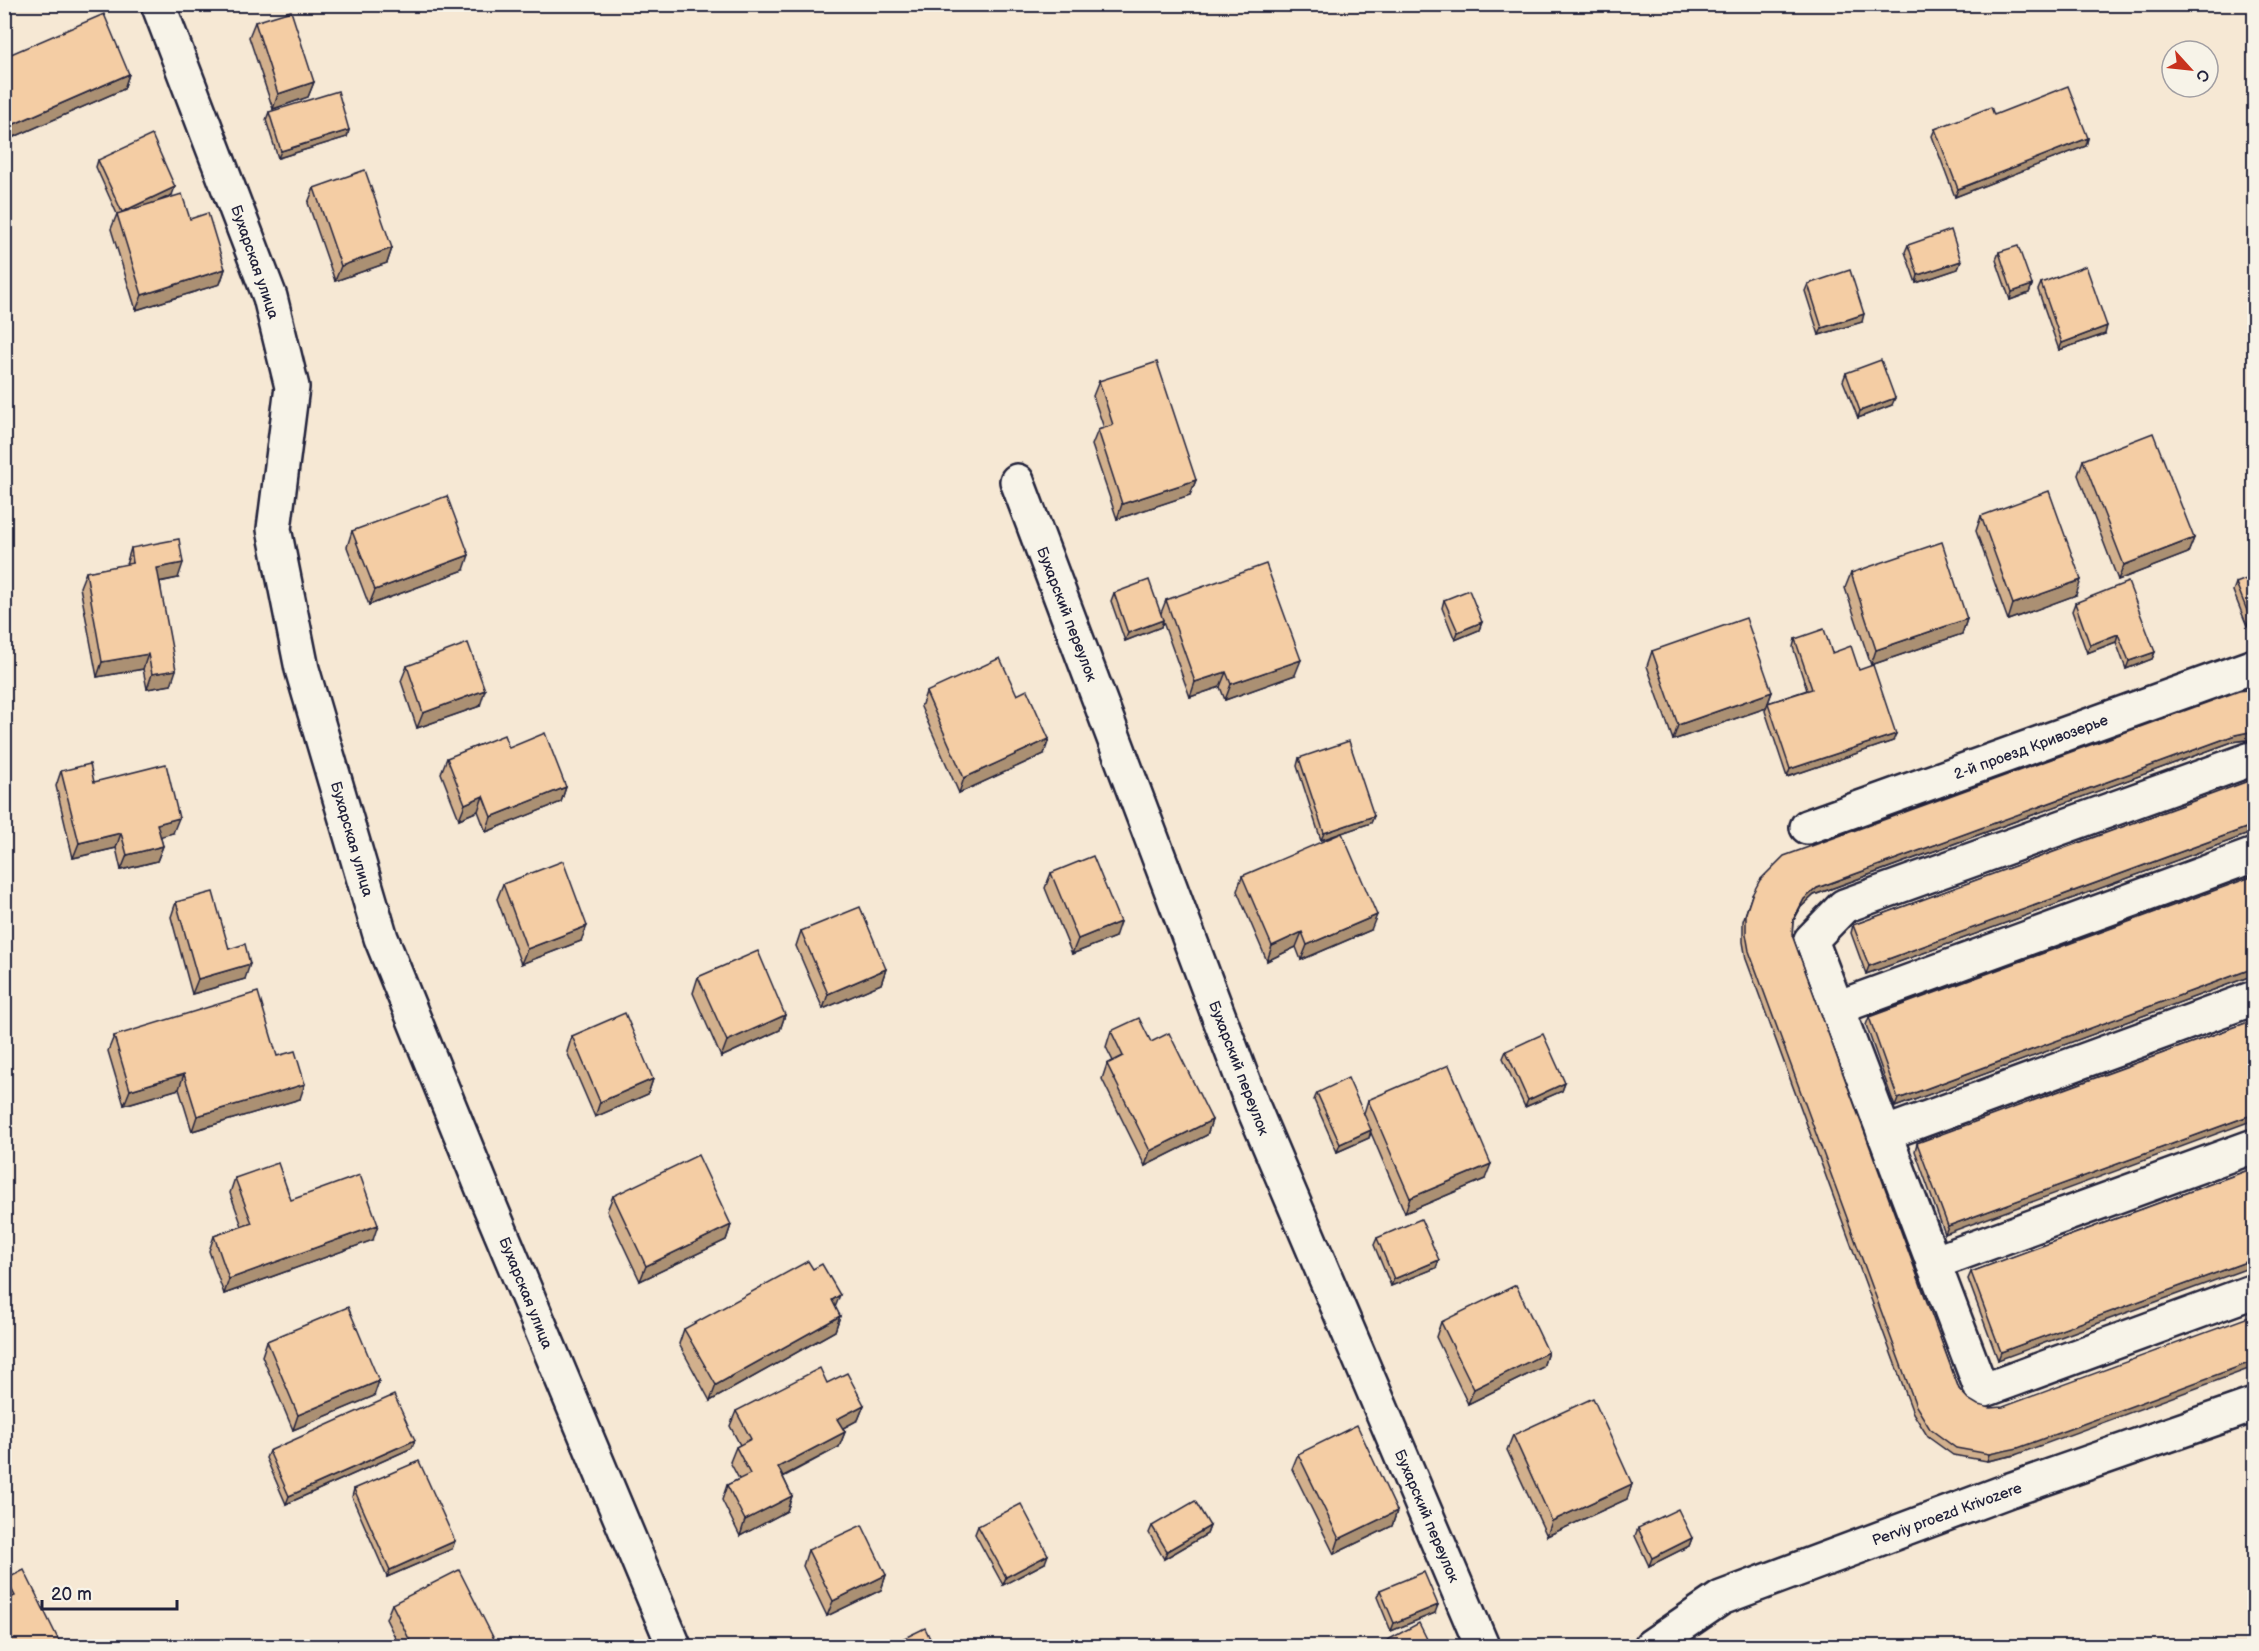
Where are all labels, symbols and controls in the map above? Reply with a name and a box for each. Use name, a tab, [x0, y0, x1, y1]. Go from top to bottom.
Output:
north arrow	[2160, 39, 2220, 99]
text: С	[2191, 66, 2213, 84]
street label: Бухарская улица	[226, 203, 283, 322]
street label: Бухарский переулок	[1032, 544, 1101, 684]
street label: 2-й проезд Кривозерье	[1952, 711, 2111, 784]
street label: Бухарская улица	[326, 779, 377, 899]
street label: Бухарский переулок	[1204, 998, 1273, 1138]
street label: Бухарская улица	[494, 1234, 557, 1352]
street label: Бухарский переулок	[1390, 1447, 1463, 1586]
street label: Perviy proezd Krivozere	[1870, 1478, 2025, 1550]
scale bar	[42, 1573, 177, 1611]
text: 20 m	[51, 1584, 92, 1605]

